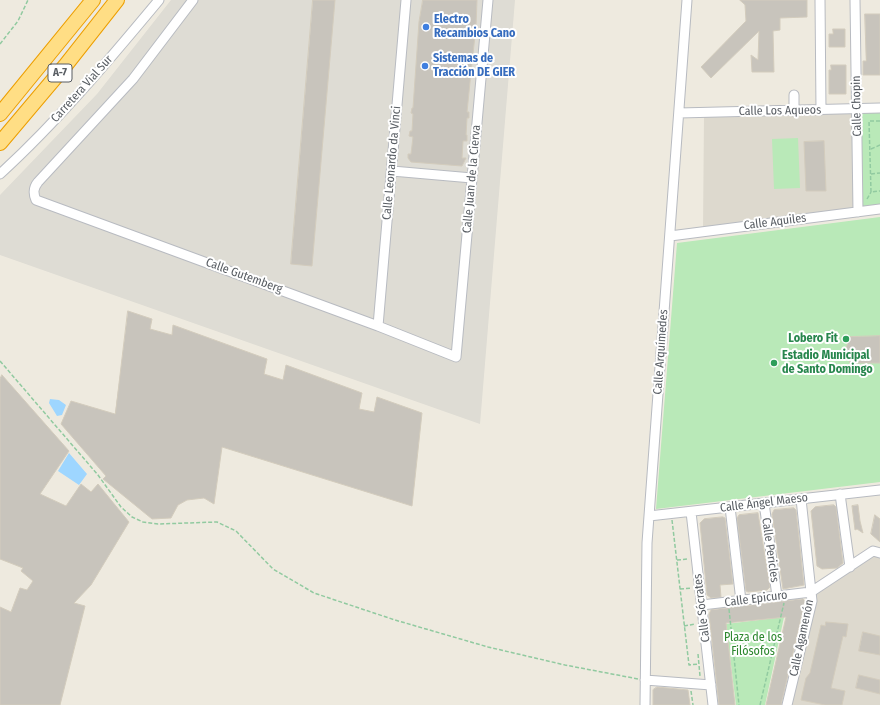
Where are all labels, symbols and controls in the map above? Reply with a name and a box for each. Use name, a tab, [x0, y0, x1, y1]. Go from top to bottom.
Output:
place label: Electro Recambios Cano	[434, 13, 515, 41]
marker: Electro Recambios Cano	[421, 22, 431, 32]
street label: Carretera Vial Sur	[48, 52, 116, 126]
place label: Sistemas de Tracción DE GIER	[433, 52, 515, 80]
marker: Sistemas de Tracción DE GIER	[420, 61, 430, 71]
road number: A-7	[48, 64, 72, 82]
street label: Calle Chopin	[849, 75, 865, 137]
street label: Calle Los Aqueos	[739, 103, 821, 119]
street label: Calle Leonardo da Vinci	[380, 105, 404, 221]
street label: Calle Juan de la Cierva	[460, 124, 484, 234]
street label: Calle Aquiles	[743, 211, 807, 233]
street label: Calle Gutemberg	[204, 255, 284, 297]
street label: Calle Arquímedes	[651, 309, 671, 395]
place label: Lobero Fit	[788, 332, 838, 346]
marker: Lobero Fit	[841, 334, 851, 344]
place label: Estadio Municipal de Santo Domingo	[782, 349, 873, 377]
marker: Estadio Municipal de Santo Domingo	[769, 358, 779, 368]
street label: Calle Ángel Maeso	[719, 490, 809, 516]
street label: Calle Pericles	[758, 517, 782, 583]
street label: Calle Sócrates	[691, 573, 713, 643]
street label: Calle Epicuro	[724, 588, 788, 610]
street label: Calle Agamenón	[787, 598, 817, 678]
park label: Plaza de los Filósofos	[724, 631, 782, 659]

